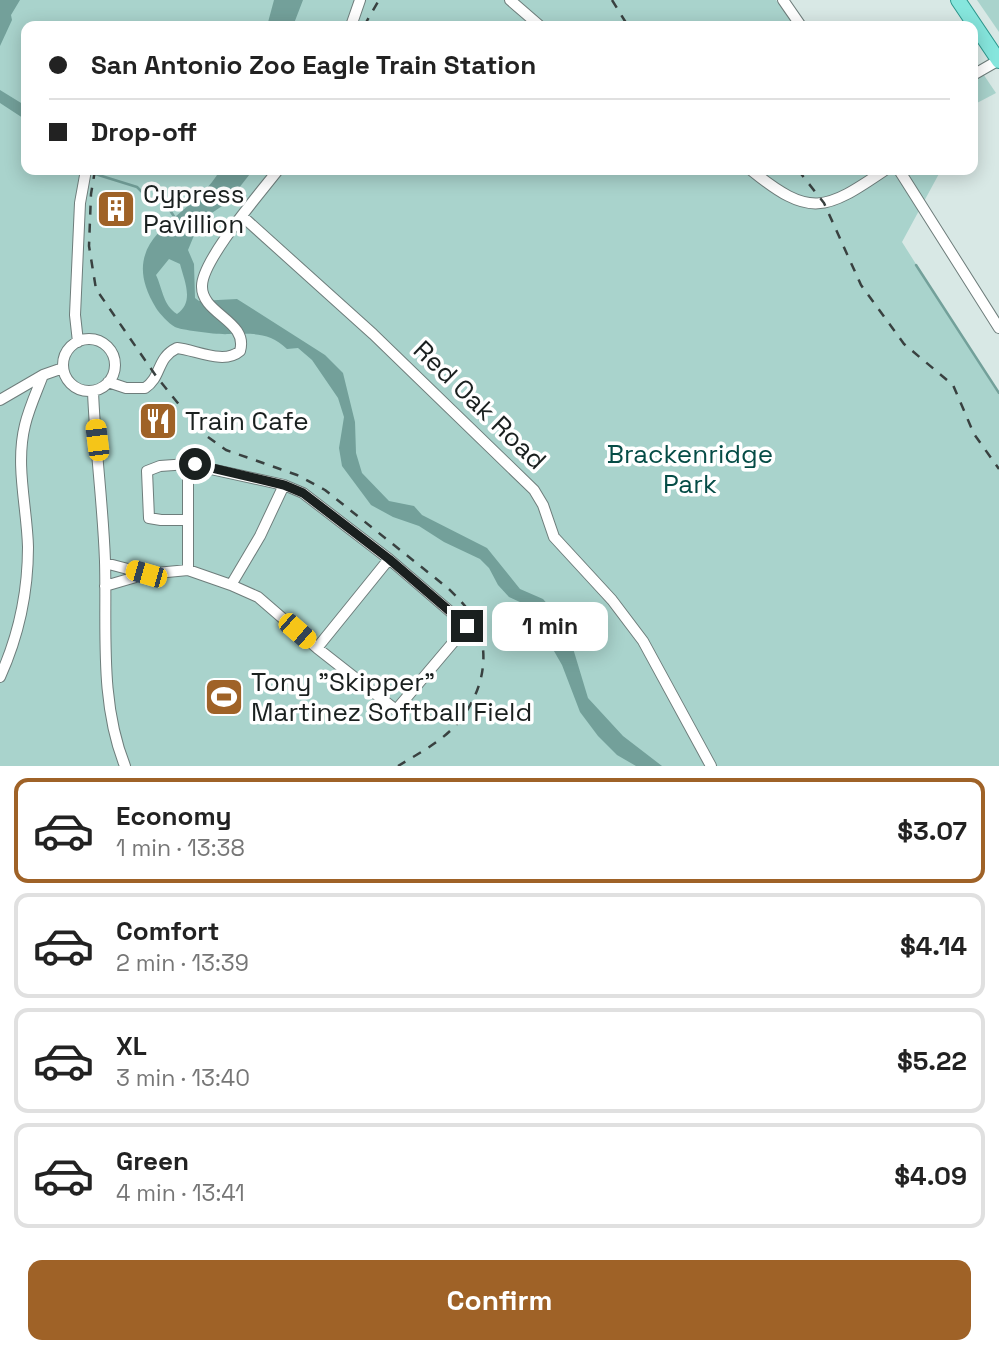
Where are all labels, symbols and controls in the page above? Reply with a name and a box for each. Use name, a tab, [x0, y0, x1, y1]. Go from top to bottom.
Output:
text: San Antonio Zoo Eagle Train Station	[91, 48, 536, 82]
text: Drop-off	[91, 115, 197, 149]
place label: Cypress Pavillion	[143, 177, 244, 241]
building icon: Cypress Pavillion	[95, 188, 137, 230]
street label: Red Oak Road	[406, 333, 554, 477]
restaurant icon: Train Cafe	[137, 400, 179, 442]
place label: Train Cafe	[185, 404, 309, 438]
car	[85, 418, 110, 462]
park label: Brackenridge Park	[607, 437, 773, 501]
route start	[179, 448, 211, 480]
car	[123, 558, 170, 590]
callout: 1 min	[491, 602, 607, 650]
car	[275, 609, 320, 653]
route end	[451, 610, 483, 642]
text: 1 min	[522, 611, 578, 641]
place label: Tony "Skipper" Martinez Softball Field	[251, 665, 532, 729]
sports icon: Tony "Skipper" Martinez Softball Field	[203, 676, 245, 718]
icon: car	[32, 799, 95, 862]
text: Economy	[116, 799, 232, 833]
text: $3.07	[897, 814, 967, 848]
text: 1 min · 13:38	[116, 833, 245, 863]
icon: car	[32, 914, 95, 977]
text: Comfort	[116, 914, 219, 948]
text: $4.14	[900, 929, 967, 963]
text: 2 min · 13:39	[116, 948, 249, 978]
icon: car	[32, 1029, 95, 1092]
text: XL	[116, 1029, 147, 1063]
text: $5.22	[897, 1044, 967, 1078]
text: 3 min · 13:40	[116, 1063, 250, 1093]
icon: car	[32, 1144, 95, 1207]
text: Green	[116, 1144, 189, 1178]
text: $4.09	[894, 1159, 967, 1193]
text: 4 min · 13:41	[116, 1178, 245, 1208]
button: Confirm	[28, 1260, 971, 1340]

